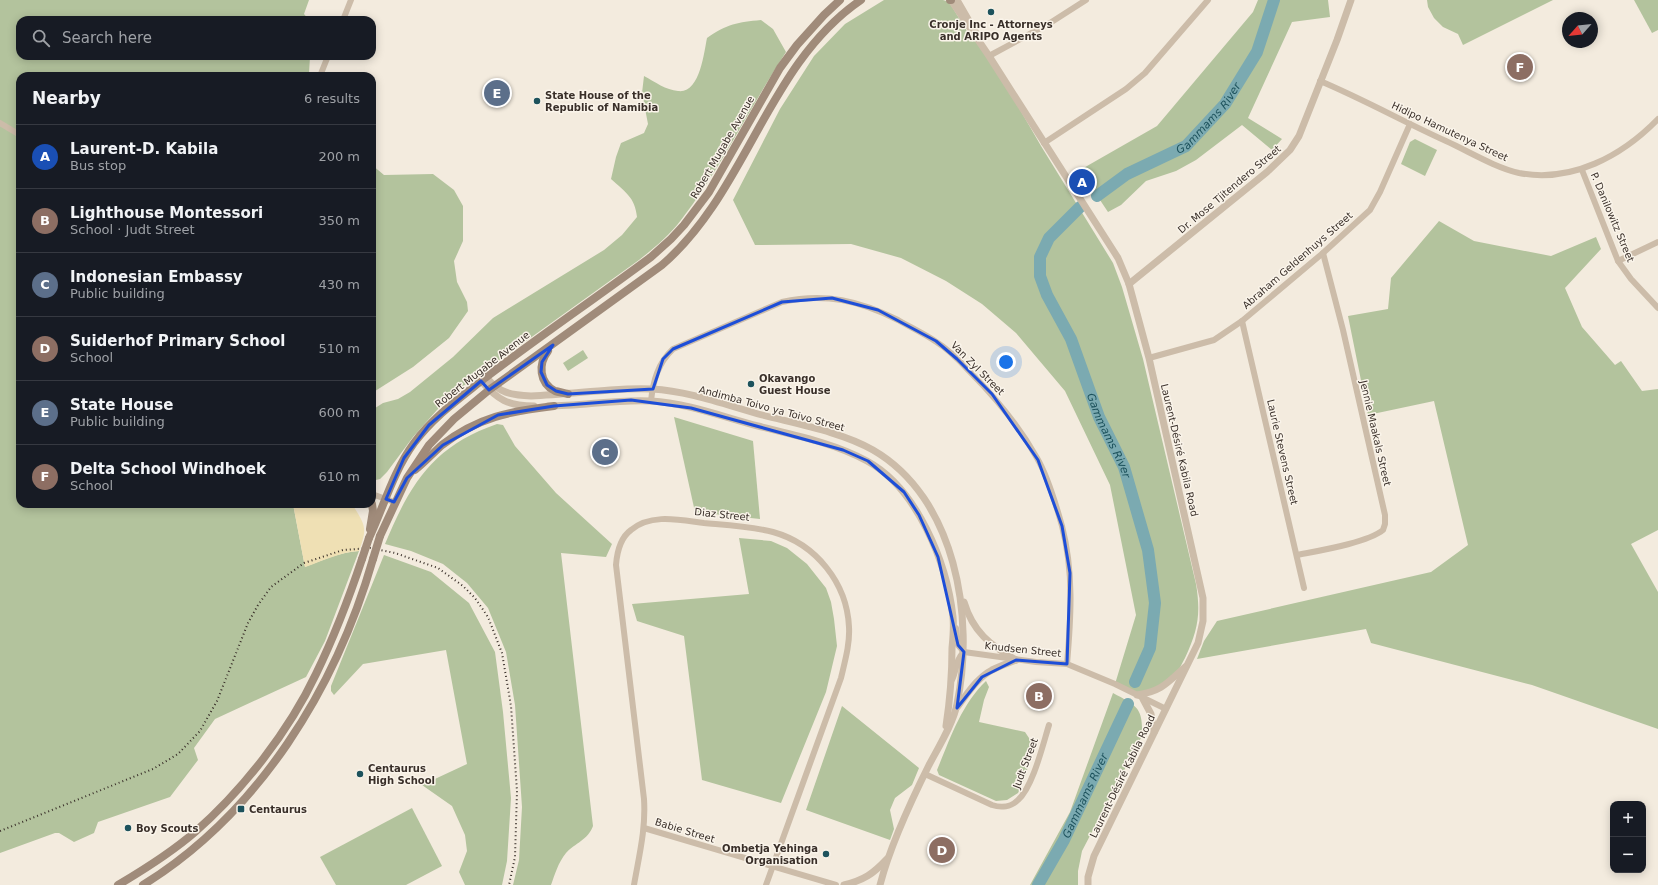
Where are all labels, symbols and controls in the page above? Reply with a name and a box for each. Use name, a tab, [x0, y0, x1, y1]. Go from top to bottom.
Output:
marker: Cronje Inc - Attorneys and ARIPO Agents	[986, 7, 996, 17]
north arrow	[1562, 12, 1598, 48]
search box	[16, 16, 376, 60]
place label: Cronje Inc - Attorneys and ARIPO Agents	[929, 19, 1053, 42]
icon: search	[30, 27, 52, 49]
text: Search here	[62, 29, 152, 47]
pin: F	[1507, 52, 1533, 82]
pin: E	[484, 78, 510, 108]
water label: Gammams River	[1174, 79, 1244, 157]
text: Nearby	[32, 88, 101, 108]
place label: State House of the Republic of Namibia	[545, 90, 658, 113]
text: 6 results	[304, 91, 360, 106]
street label: Robert Mugabe Avenue	[689, 94, 756, 200]
marker: State House of the Republic of Namibia	[532, 96, 542, 106]
street label: Hidipo Hamutenya Street	[1390, 100, 1510, 163]
text: Laurent-D. Kabila	[70, 140, 218, 158]
street label: Dr. Mose Tjitendero Street	[1176, 143, 1283, 236]
text: A	[40, 149, 50, 164]
text: 200 m	[318, 149, 360, 164]
text: Bus stop	[70, 158, 126, 173]
pin: A	[1069, 167, 1095, 197]
street label: P. Danilowitz Street	[1589, 171, 1636, 264]
text: Lighthouse Montessori	[70, 204, 263, 222]
street label: Abraham Geldenhuys Street	[1240, 210, 1354, 311]
text: B	[40, 213, 50, 228]
text: 350 m	[318, 213, 360, 228]
text: School · Judt Street	[70, 222, 195, 237]
text: Indonesian Embassy	[70, 268, 243, 286]
text: C	[40, 277, 50, 292]
text: 430 m	[318, 277, 360, 292]
text: Public building	[70, 286, 165, 301]
street label: Robert Mugabe Avenue	[433, 329, 532, 410]
text: Suiderhof Primary School	[70, 332, 285, 350]
street label: Van Zyl Street	[949, 339, 1007, 397]
text: D	[40, 341, 50, 356]
text: 510 m	[318, 341, 360, 356]
text: School	[70, 350, 113, 365]
your location	[996, 352, 1016, 372]
place label: Okavango Guest House	[759, 373, 831, 396]
street label: Jennie Maakals Street	[1358, 378, 1393, 487]
marker: Okavango Guest House	[746, 379, 756, 389]
street label: Laurent-Désiré Kabila Road	[1159, 383, 1200, 518]
street label: Andimba Toivo ya Toivo Street	[698, 384, 846, 433]
water label: Gammams River	[1084, 391, 1133, 481]
text: State House	[70, 396, 173, 414]
street label: Laurie Stevens Street	[1265, 398, 1300, 506]
text: E	[41, 405, 49, 420]
text: 600 m	[318, 405, 360, 420]
text: Public building	[70, 414, 165, 429]
pin: C	[592, 437, 618, 467]
text: Delta School Windhoek	[70, 460, 266, 478]
text: F	[41, 469, 49, 484]
text: 610 m	[318, 469, 360, 484]
text: School	[70, 478, 113, 493]
street label: Diaz Street	[694, 506, 750, 523]
street label: Knudsen Street	[984, 640, 1062, 659]
pin: B	[1026, 681, 1052, 711]
street label: Laurent-Désiré Kabila Road	[1088, 713, 1157, 840]
street label: Judt Street	[1010, 736, 1040, 791]
water label: Gammams River	[1060, 750, 1111, 840]
place label: Centaurus High School	[368, 763, 435, 786]
marker: Centaurus High School	[355, 769, 365, 779]
map controls	[1610, 801, 1646, 873]
button: +	[1610, 801, 1646, 837]
marker: Centaurus	[236, 804, 246, 814]
place label: Centaurus	[249, 804, 307, 815]
street label: Babie Street	[654, 816, 716, 845]
marker: Boy Scouts	[123, 823, 133, 833]
place label: Boy Scouts	[136, 823, 198, 834]
pin: D	[929, 835, 955, 865]
button: −	[1610, 837, 1646, 873]
place label: Ombetja Yehinga Organisation	[722, 843, 818, 866]
marker: Ombetja Yehinga Organisation	[821, 849, 831, 859]

